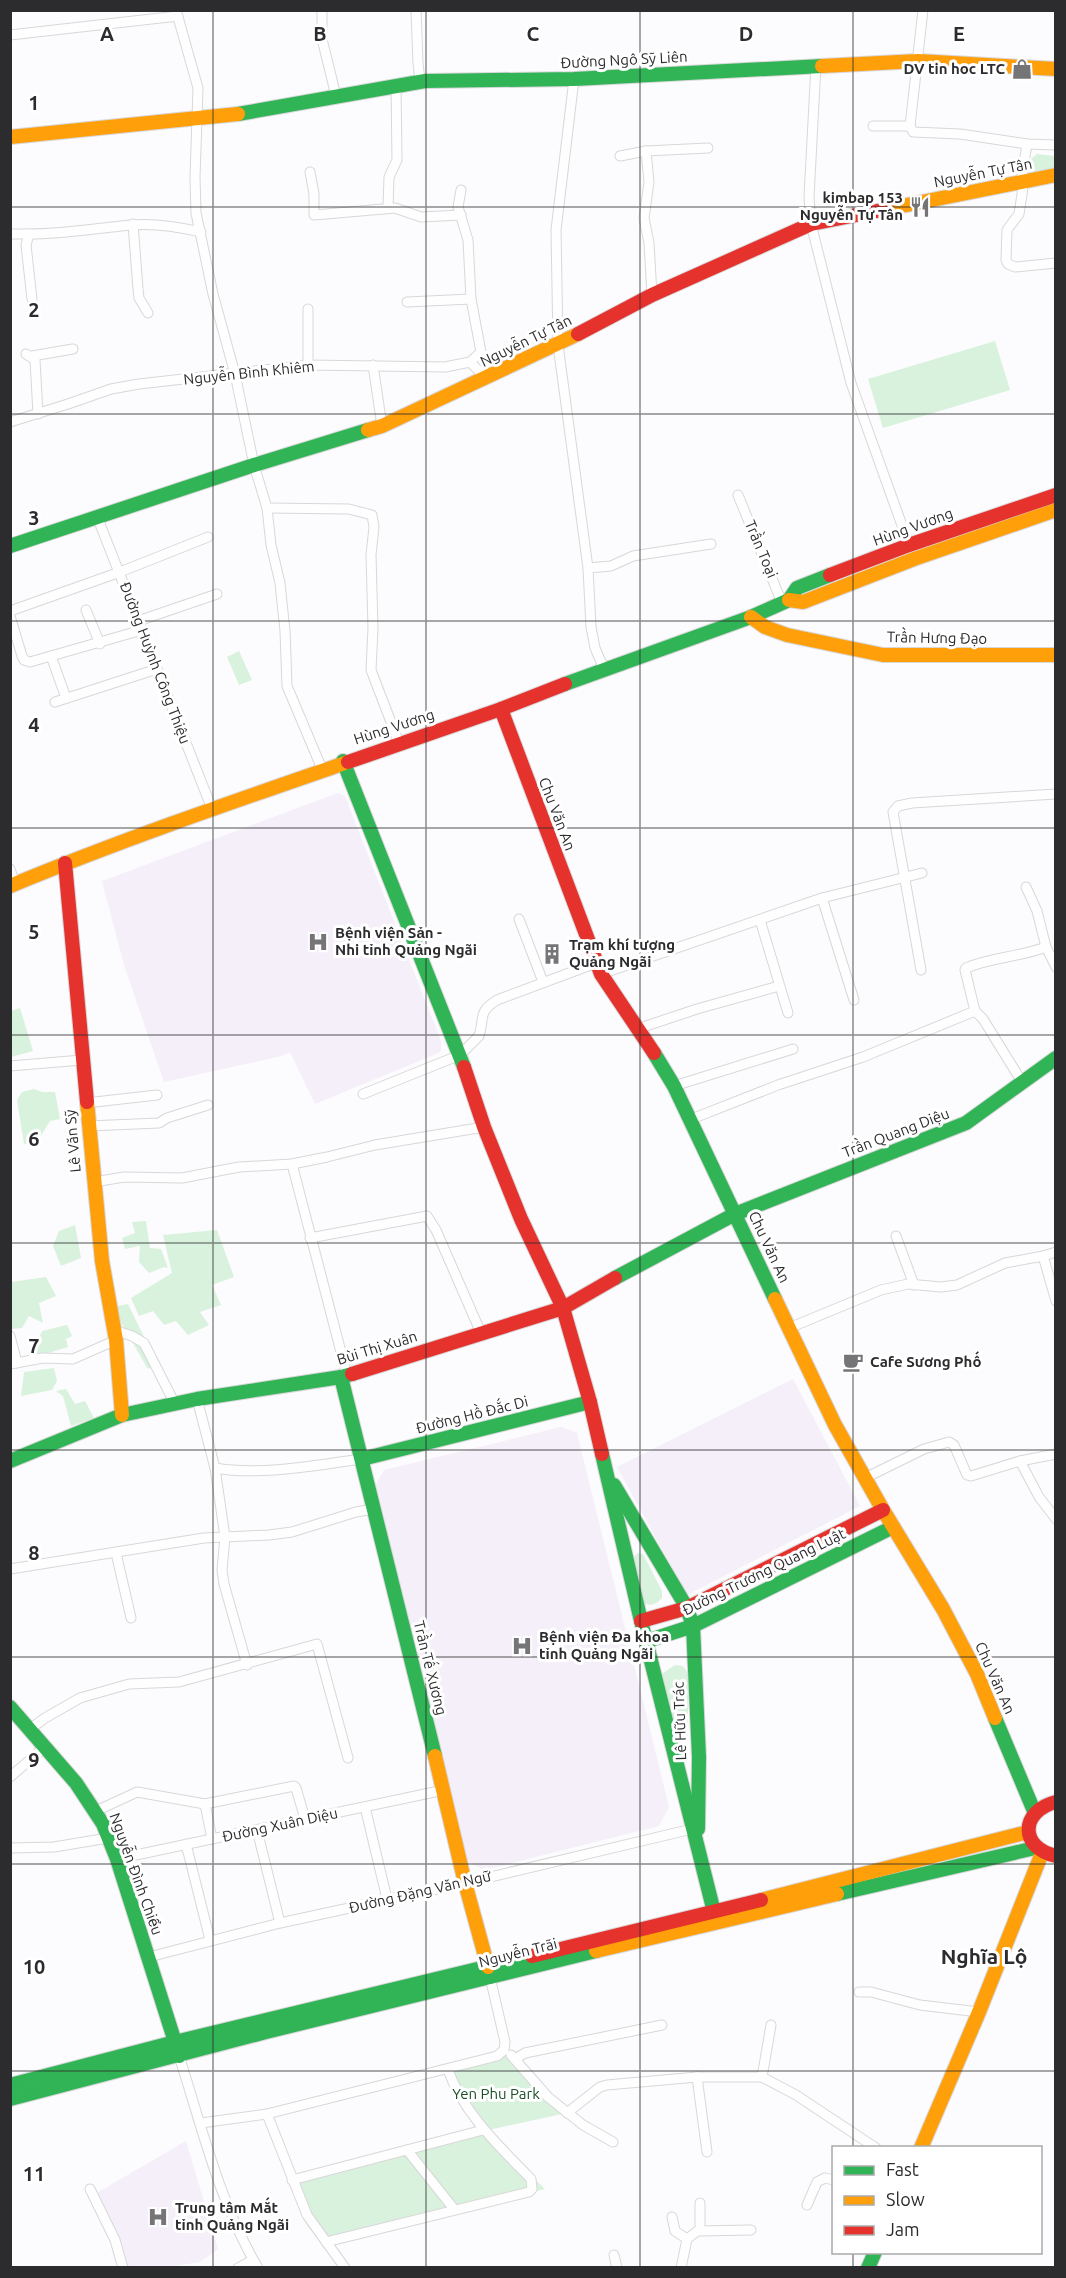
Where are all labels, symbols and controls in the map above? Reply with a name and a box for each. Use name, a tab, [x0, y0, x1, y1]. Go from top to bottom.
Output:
text: A	[100, 22, 114, 45]
text: B	[313, 22, 327, 45]
text: C	[527, 22, 540, 45]
text: D	[739, 22, 753, 45]
text: E	[953, 22, 965, 45]
street label: Đường Ngô Sỹ Liên	[560, 48, 688, 71]
shop icon: DV tin hoc LTC	[1010, 57, 1034, 81]
place label: DV tin hoc LTC	[903, 60, 1005, 77]
text: 1	[28, 91, 40, 114]
street label: Nguyễn Tự Tân	[932, 153, 1033, 190]
place label: kimbap 153 Nguyễn Tự Tân	[800, 189, 903, 223]
restaurant icon: kimbap 153 Nguyễn Tự Tân	[908, 195, 932, 219]
text: 2	[28, 298, 40, 321]
street label: Nguyễn Tự Tân	[477, 310, 574, 370]
street label: Nguyễn Bình Khiêm	[182, 355, 315, 388]
street label: Hùng Vương	[871, 504, 955, 549]
text: 3	[28, 506, 40, 529]
street label: Trần Toại	[742, 517, 783, 580]
street label: Đường Huỳnh Công Thiệu	[117, 580, 194, 746]
street label: Trần Hưng Đạo	[887, 626, 987, 647]
street label: Hùng Vương	[351, 705, 436, 748]
text: 4	[28, 713, 40, 736]
street label: Chu Văn An	[536, 775, 579, 853]
text: 5	[28, 920, 40, 943]
place label: Bệnh viện Sản - Nhi tỉnh Quảng Ngãi	[335, 924, 477, 958]
hospital icon: Bệnh viện Sản - Nhi tỉnh Quảng Ngãi	[306, 930, 330, 954]
place label: Trạm khí tượng Quảng Ngãi	[569, 936, 675, 970]
building icon: Trạm khí tượng Quảng Ngãi	[540, 942, 564, 966]
street label: Trần Quang Diệu	[839, 1103, 952, 1161]
street label: Lê Văn Sỹ	[61, 1109, 84, 1173]
text: 6	[28, 1127, 40, 1150]
street label: Chu Văn An	[745, 1208, 793, 1285]
street label: Bùi Thị Xuân	[335, 1327, 419, 1368]
text: 7	[28, 1334, 40, 1357]
cafe icon: Cafe Sương Phố	[841, 1350, 865, 1374]
place label: Cafe Sương Phố	[870, 1351, 981, 1370]
street label: Đường Hồ Đắc Di	[414, 1391, 530, 1437]
street label: Đường Trương Quang Luật	[679, 1525, 848, 1618]
text: 8	[28, 1541, 40, 1564]
street label: Trần Tế Xương	[411, 1619, 452, 1717]
place label: Bệnh viện Đa khoa tỉnh Quảng Ngãi	[539, 1628, 669, 1662]
hospital icon: Bệnh viện Đa khoa tỉnh Quảng Ngãi	[510, 1634, 534, 1658]
street label: Chu Văn An	[972, 1639, 1019, 1716]
street label: Lê Hữu Trác	[670, 1681, 689, 1761]
text: 9	[28, 1748, 40, 1771]
street label: Đường Xuân Diệu	[221, 1804, 339, 1845]
street label: Nguyễn Đình Chiểu	[106, 1810, 168, 1937]
street label: Đường Đặng Văn Ngữ	[347, 1867, 494, 1916]
street label: Nguyễn Trãi	[476, 1933, 559, 1970]
district label: Nghĩa Lộ	[941, 1944, 1027, 1968]
text: 10	[23, 1955, 45, 1978]
park label: Yen Phu Park	[452, 2085, 540, 2102]
legend	[832, 2146, 1042, 2254]
text: Fast	[886, 2159, 919, 2179]
text: 11	[23, 2162, 45, 2185]
text: Slow	[886, 2189, 925, 2209]
place label: Trung tâm Mắt tỉnh Quảng Ngãi	[175, 2197, 289, 2233]
hospital icon: Trung tâm Mắt tỉnh Quảng Ngãi	[146, 2205, 170, 2229]
text: Jam	[886, 2219, 920, 2239]

